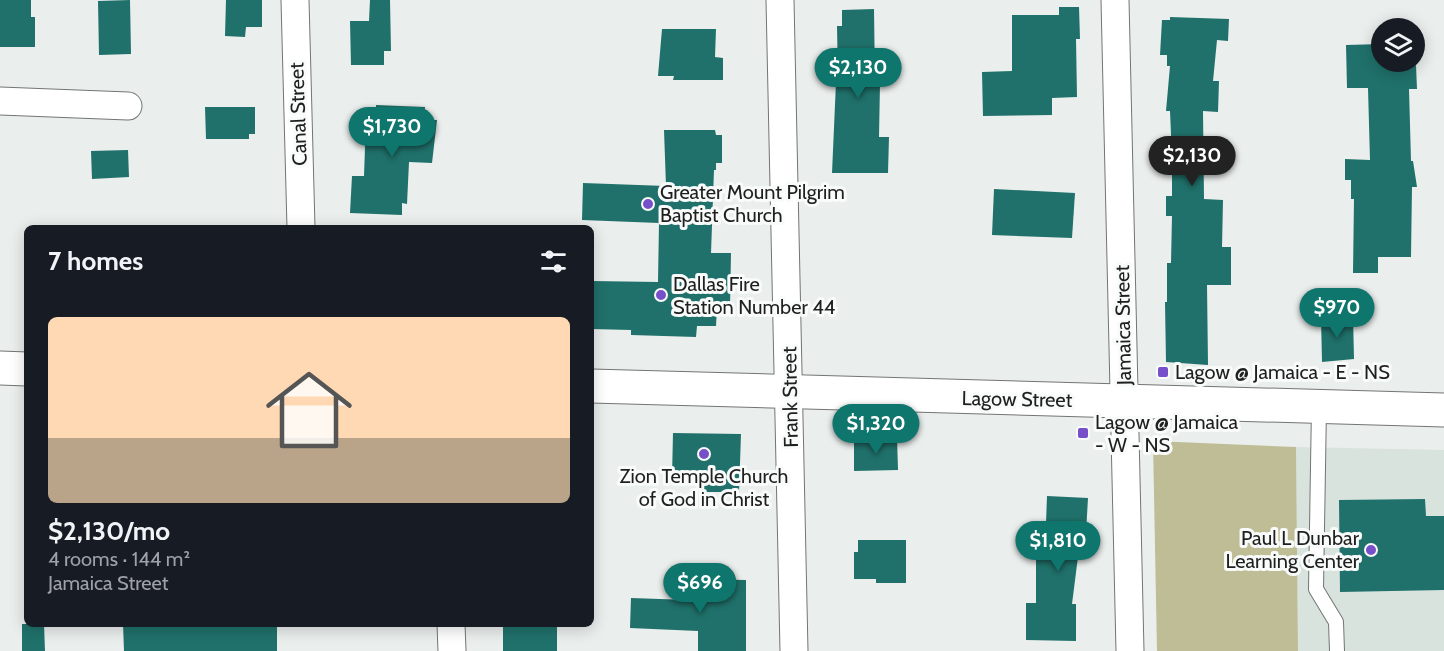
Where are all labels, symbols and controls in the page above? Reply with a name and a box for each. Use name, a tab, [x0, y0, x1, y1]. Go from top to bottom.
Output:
map controls	[1371, 18, 1425, 72]
button: layers	[1371, 18, 1425, 72]
pin: $2,130	[809, 48, 907, 99]
text: $2,130	[829, 55, 887, 79]
street label: Canal Street	[284, 62, 312, 166]
pin: $1,730	[343, 107, 441, 158]
text: $1,730	[363, 114, 421, 138]
pin: $2,130	[1143, 136, 1241, 187]
text: $2,130	[1163, 143, 1221, 167]
place label: Greater Mount Pilgrim Baptist Church	[660, 180, 845, 227]
marker: Greater Mount Pilgrim Baptist Church	[641, 197, 655, 211]
text: 7 homes	[48, 245, 143, 277]
icon: filters	[537, 245, 570, 278]
street label: Jamaica Street	[1110, 264, 1136, 386]
place label: Dallas Fire Station Number 44	[673, 272, 836, 319]
marker: Dallas Fire Station Number 44	[654, 288, 668, 302]
pin: $970	[1301, 288, 1373, 339]
text: $970	[1314, 295, 1360, 319]
street label: Frank Street	[777, 346, 803, 448]
icon: home	[255, 356, 363, 464]
place label: Lagow @ Jamaica - E - NS	[1175, 360, 1390, 384]
marker: Lagow @ Jamaica - E - NS	[1156, 365, 1170, 379]
street label: Lagow Street	[961, 386, 1073, 412]
pin: $1,320	[827, 404, 925, 455]
place label: Lagow @ Jamaica - W - NS	[1095, 410, 1238, 457]
text: $1,320	[846, 411, 906, 435]
marker: Lagow @ Jamaica - W - NS	[1076, 426, 1090, 440]
marker: Zion Temple Church of God in Christ	[697, 447, 711, 461]
place label: Zion Temple Church of God in Christ	[620, 464, 788, 511]
text: $2,130/mo	[48, 515, 170, 547]
pin: $1,810	[1009, 521, 1107, 572]
place label: Paul L Dunbar Learning Center	[1225, 526, 1360, 573]
text: $1,810	[1029, 528, 1087, 552]
marker: Paul L Dunbar Learning Center	[1364, 543, 1378, 557]
text: 4 rooms · 144 m²	[48, 547, 190, 571]
pin: $696	[664, 563, 736, 614]
text: $696	[677, 570, 723, 594]
text: Jamaica Street	[48, 571, 168, 595]

